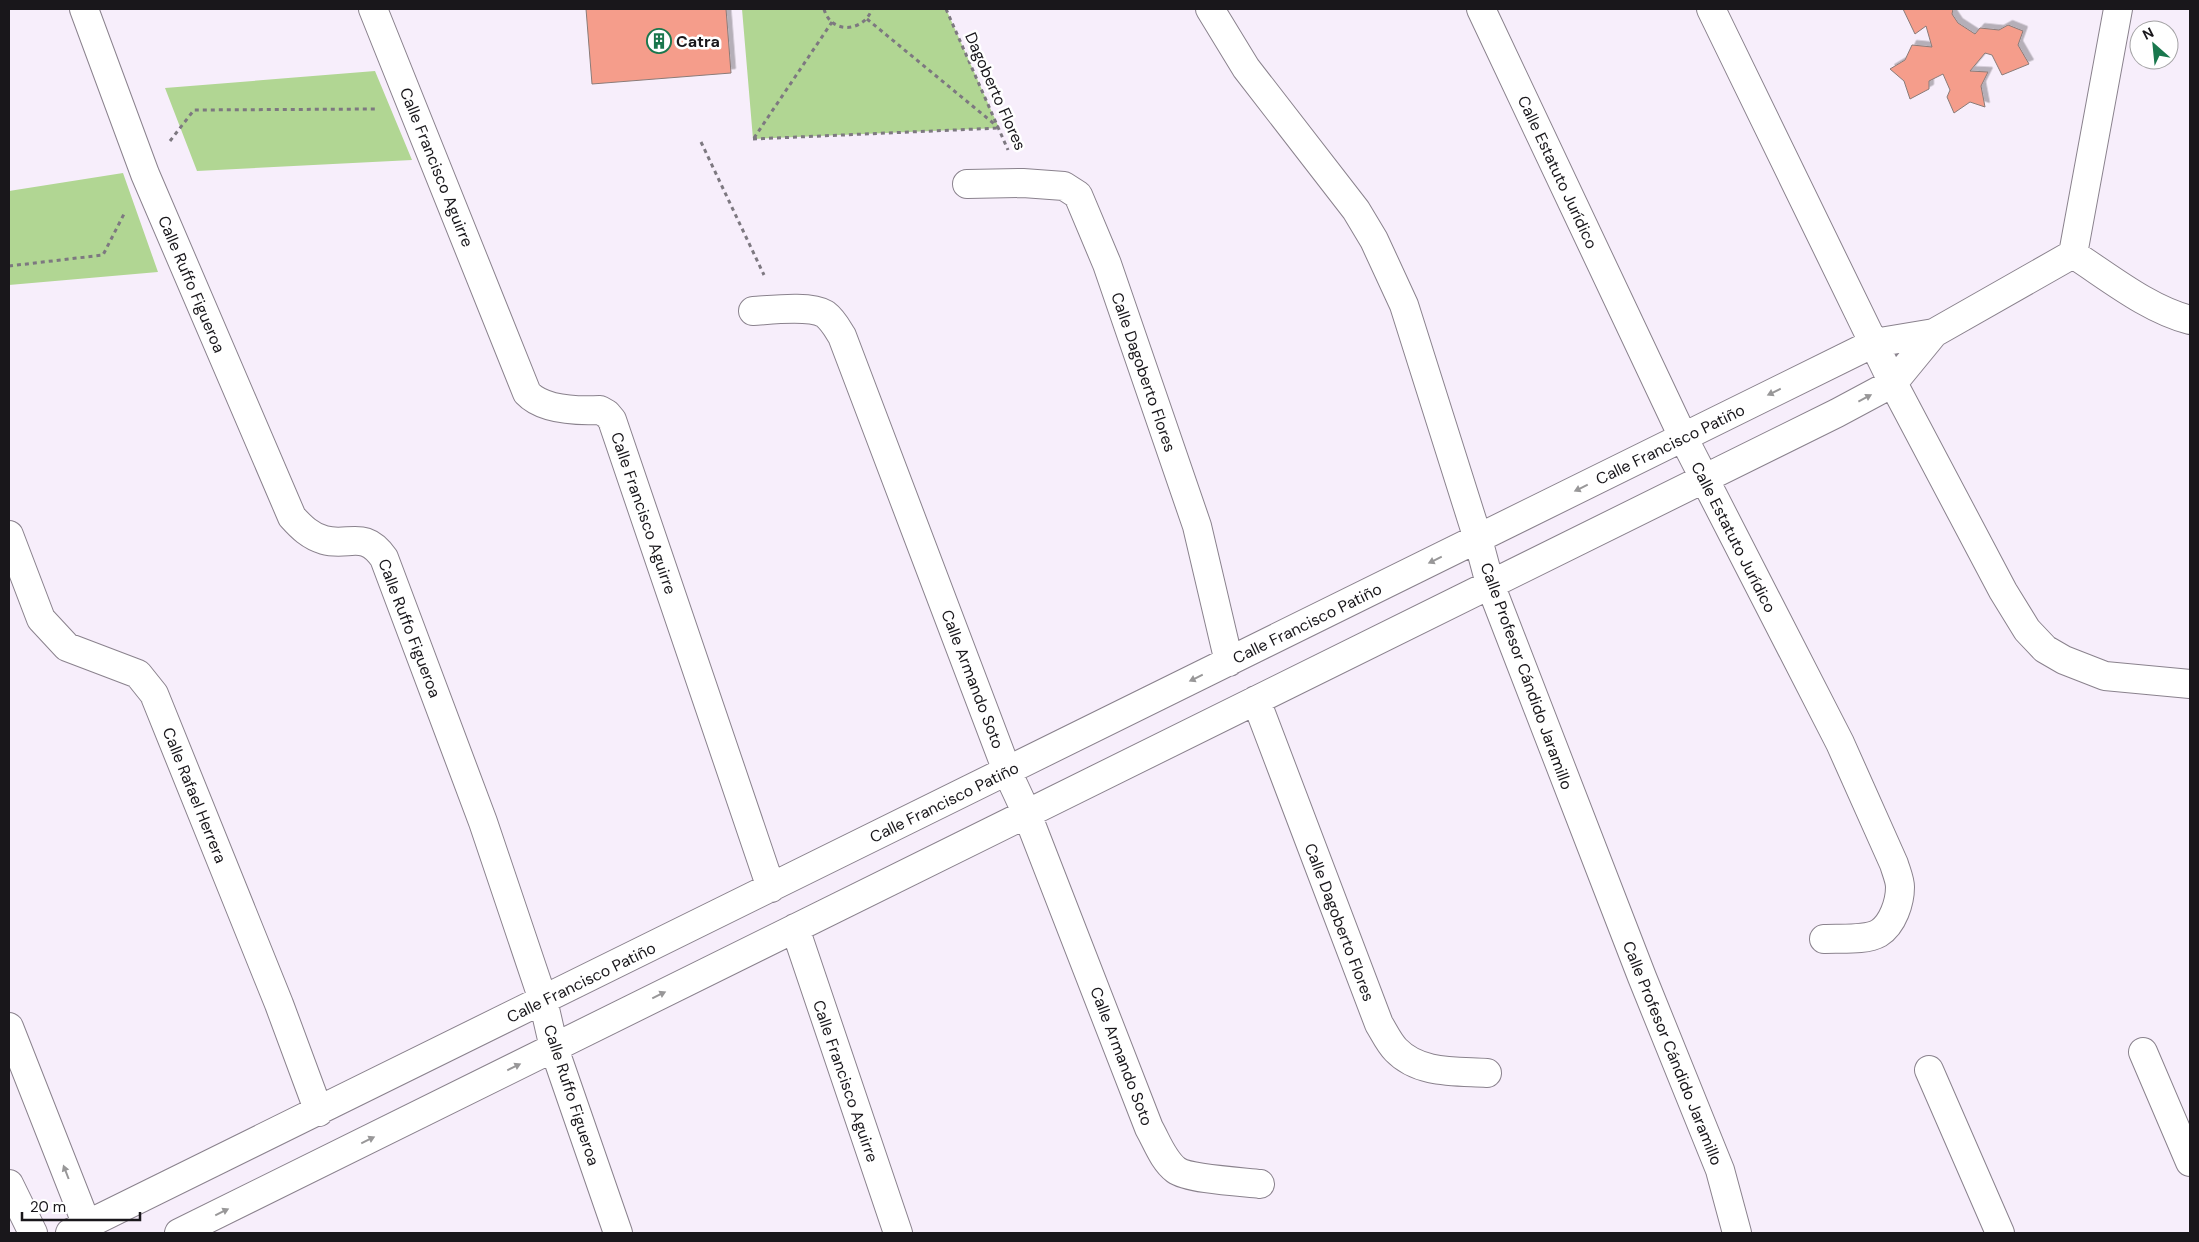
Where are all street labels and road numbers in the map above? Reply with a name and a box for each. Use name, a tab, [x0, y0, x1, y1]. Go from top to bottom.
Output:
street label: Dagoberto Flores	[960, 29, 1031, 153]
street label: Calle Francisco Aguirre	[395, 84, 478, 250]
street label: Calle Estatuto Jurídico	[1513, 92, 1602, 252]
street label: Calle Ruffo Figueroa	[153, 212, 230, 356]
street label: Calle Dagoberto Flores	[1106, 289, 1181, 455]
street label: Calle Francisco Patiño	[1592, 399, 1748, 490]
street label: Calle Francisco Aguirre	[606, 429, 681, 597]
street label: Calle Estatuto Jurídico	[1686, 458, 1781, 616]
street label: Calle Ruffo Figueroa	[373, 556, 446, 701]
street label: Calle Profesor Cándido Jaramillo	[1476, 560, 1577, 793]
street label: Calle Francisco Patiño	[1229, 578, 1385, 669]
street label: Calle Armando Soto	[936, 607, 1009, 752]
street label: Calle Rafael Herrera	[158, 724, 231, 866]
street label: Calle Francisco Patiño	[866, 757, 1022, 848]
street label: Calle Dagoberto Flores	[1300, 840, 1379, 1004]
street label: Calle Francisco Patiño	[503, 937, 659, 1028]
street label: Calle Profesor Cándido Jaramillo	[1618, 938, 1727, 1168]
street label: Calle Armando Soto	[1085, 984, 1158, 1129]
street label: Calle Francisco Aguirre	[808, 997, 883, 1165]
street label: Calle Ruffo Figueroa	[539, 1022, 604, 1168]

